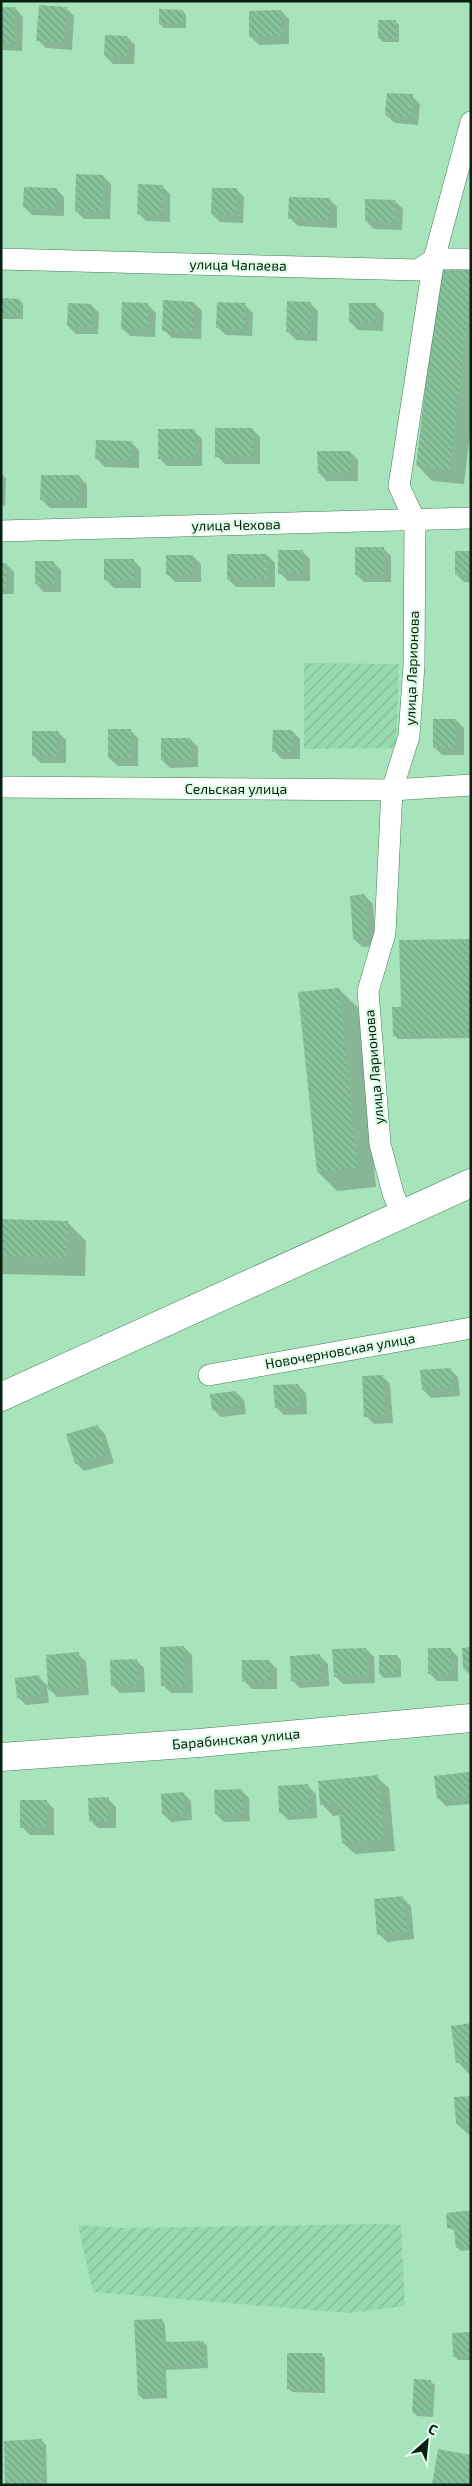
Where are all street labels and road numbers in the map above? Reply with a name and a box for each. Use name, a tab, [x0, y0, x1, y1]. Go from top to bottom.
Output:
street label: улица Чапаева	[189, 255, 287, 274]
street label: улица Чехова	[191, 515, 281, 534]
street label: улица Ларионова	[401, 610, 422, 726]
street label: Сельская улица	[185, 780, 287, 797]
street label: улица Ларионова	[360, 1009, 387, 1125]
street label: Новочерновская улица	[264, 1329, 416, 1372]
street label: Барабинская улица	[171, 1724, 301, 1753]

